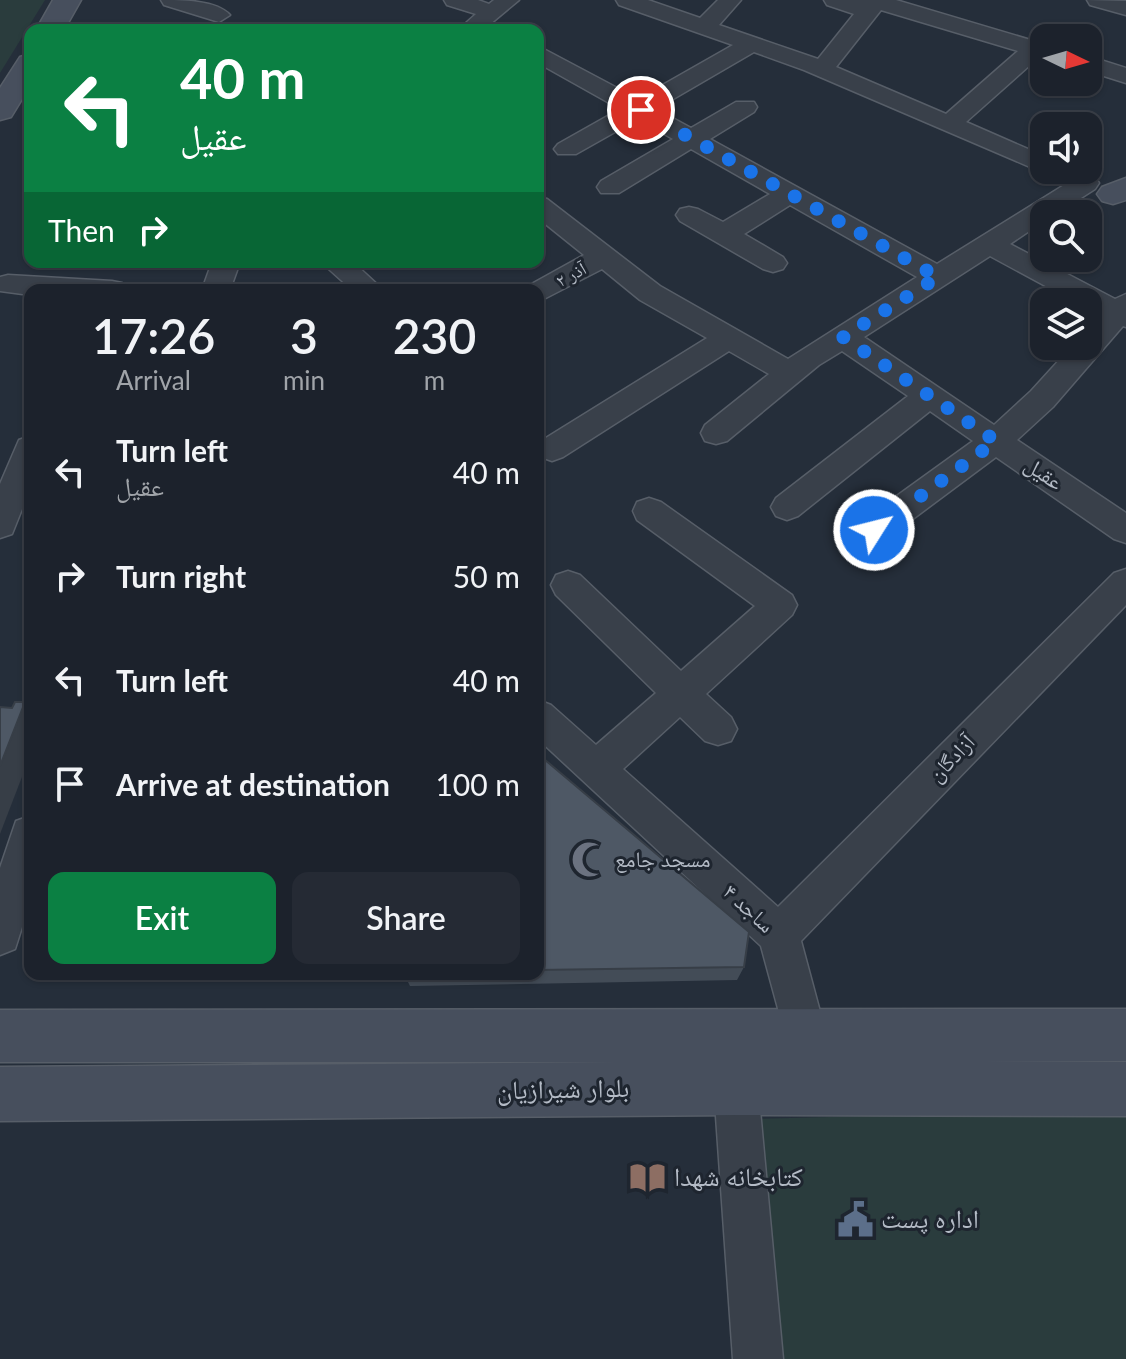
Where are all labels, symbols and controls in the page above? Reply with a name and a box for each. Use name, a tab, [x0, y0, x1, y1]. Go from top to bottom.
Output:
north arrow	[1030, 24, 1102, 96]
map controls	[1030, 24, 1102, 360]
text: 40 m	[180, 44, 305, 111]
icon: left	[48, 56, 152, 160]
pin	[607, 76, 675, 144]
icon: arrive	[619, 88, 663, 132]
button: sound	[1030, 112, 1102, 184]
text: عقیل	[180, 114, 246, 158]
button: search	[1030, 200, 1102, 272]
icon: right	[131, 208, 175, 252]
text: Then	[48, 212, 115, 248]
street label: آذر ۲	[551, 257, 590, 291]
button: layers	[1030, 288, 1102, 360]
text: 17:26	[92, 307, 215, 364]
text: 3	[290, 307, 318, 364]
text: 230	[393, 307, 476, 364]
text: Arrival	[116, 364, 191, 396]
text: min	[283, 364, 325, 396]
text: m	[424, 364, 445, 396]
text: Turn left	[116, 432, 228, 468]
icon: left	[48, 450, 92, 494]
street label: عقیل	[1019, 450, 1069, 496]
text: 40 m	[453, 454, 520, 490]
text: عقیل	[116, 470, 164, 502]
position arrow	[832, 488, 916, 572]
icon: right	[48, 554, 92, 598]
text: Turn right	[116, 558, 246, 594]
text: 50 m	[453, 558, 520, 594]
icon: left	[48, 658, 92, 702]
text: Turn left	[116, 662, 228, 698]
text: 40 m	[453, 662, 520, 698]
street label: آزادگان	[922, 728, 981, 788]
icon: arrive	[48, 762, 92, 806]
text: Arrive at destination	[116, 766, 390, 802]
text: 100 m	[435, 766, 520, 802]
mosque icon: مسجد جامع	[570, 840, 608, 878]
place label: مسجد جامع	[615, 845, 710, 873]
button: Exit	[48, 872, 276, 964]
button: Share	[292, 872, 520, 964]
street label: ساجد ۴	[718, 877, 780, 938]
street label: بلوار شیرازیان	[496, 1071, 630, 1106]
library icon: کتابخانه شهدا	[629, 1158, 667, 1196]
place label: کتابخانه شهدا	[674, 1160, 803, 1192]
public building icon: اداره پست	[836, 1200, 874, 1238]
place label: اداره پست	[881, 1202, 979, 1235]

